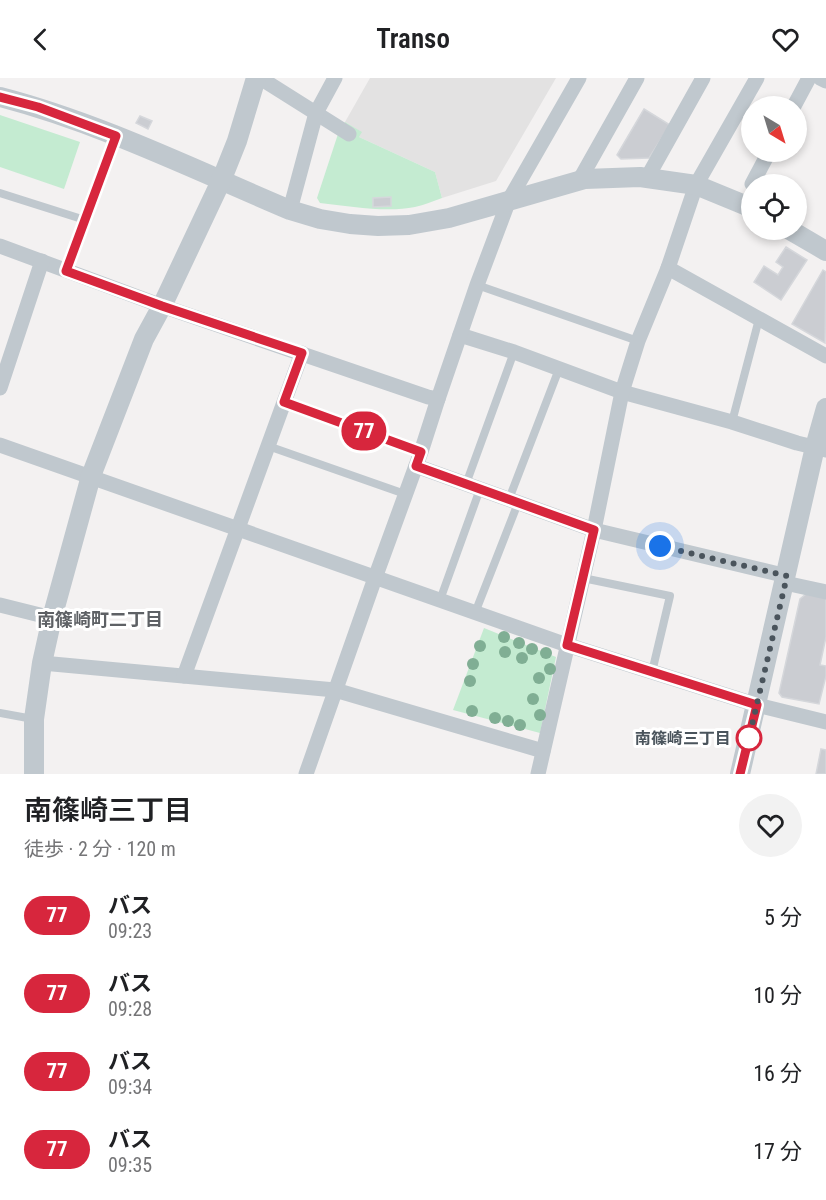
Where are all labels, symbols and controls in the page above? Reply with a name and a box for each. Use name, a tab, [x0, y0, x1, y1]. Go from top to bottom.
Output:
icon: back	[24, 23, 57, 56]
text: Transo	[376, 23, 450, 55]
icon: heart	[769, 23, 802, 56]
north arrow	[741, 96, 807, 162]
map controls	[741, 96, 807, 240]
button: locate	[741, 174, 807, 240]
line badge: 77	[337, 412, 391, 450]
text: 77	[353, 419, 375, 443]
your location	[645, 531, 675, 561]
district label: 南篠崎町二丁目	[37, 609, 163, 630]
marker: 南篠崎三丁目	[736, 725, 762, 751]
place label: 南篠崎三丁目	[635, 729, 731, 748]
text: 南篠崎三丁目	[24, 794, 192, 827]
button: heart	[739, 794, 802, 857]
text: 徒歩 · 2 分 · 120 m	[24, 837, 176, 861]
text: バス	[108, 893, 152, 918]
text: 77	[46, 903, 68, 927]
text: 5 分	[764, 905, 802, 930]
text: 09:23	[108, 919, 152, 943]
text: バス	[108, 971, 152, 996]
text: 77	[46, 981, 68, 1005]
text: 10 分	[753, 983, 802, 1008]
text: 09:28	[108, 997, 152, 1021]
text: バス	[108, 1049, 152, 1074]
text: 77	[46, 1059, 68, 1083]
text: 16 分	[753, 1061, 802, 1086]
text: 09:34	[108, 1075, 152, 1099]
text: バス	[108, 1127, 152, 1152]
text: 77	[46, 1137, 68, 1161]
text: 17 分	[753, 1139, 802, 1164]
text: 09:35	[108, 1153, 152, 1177]

